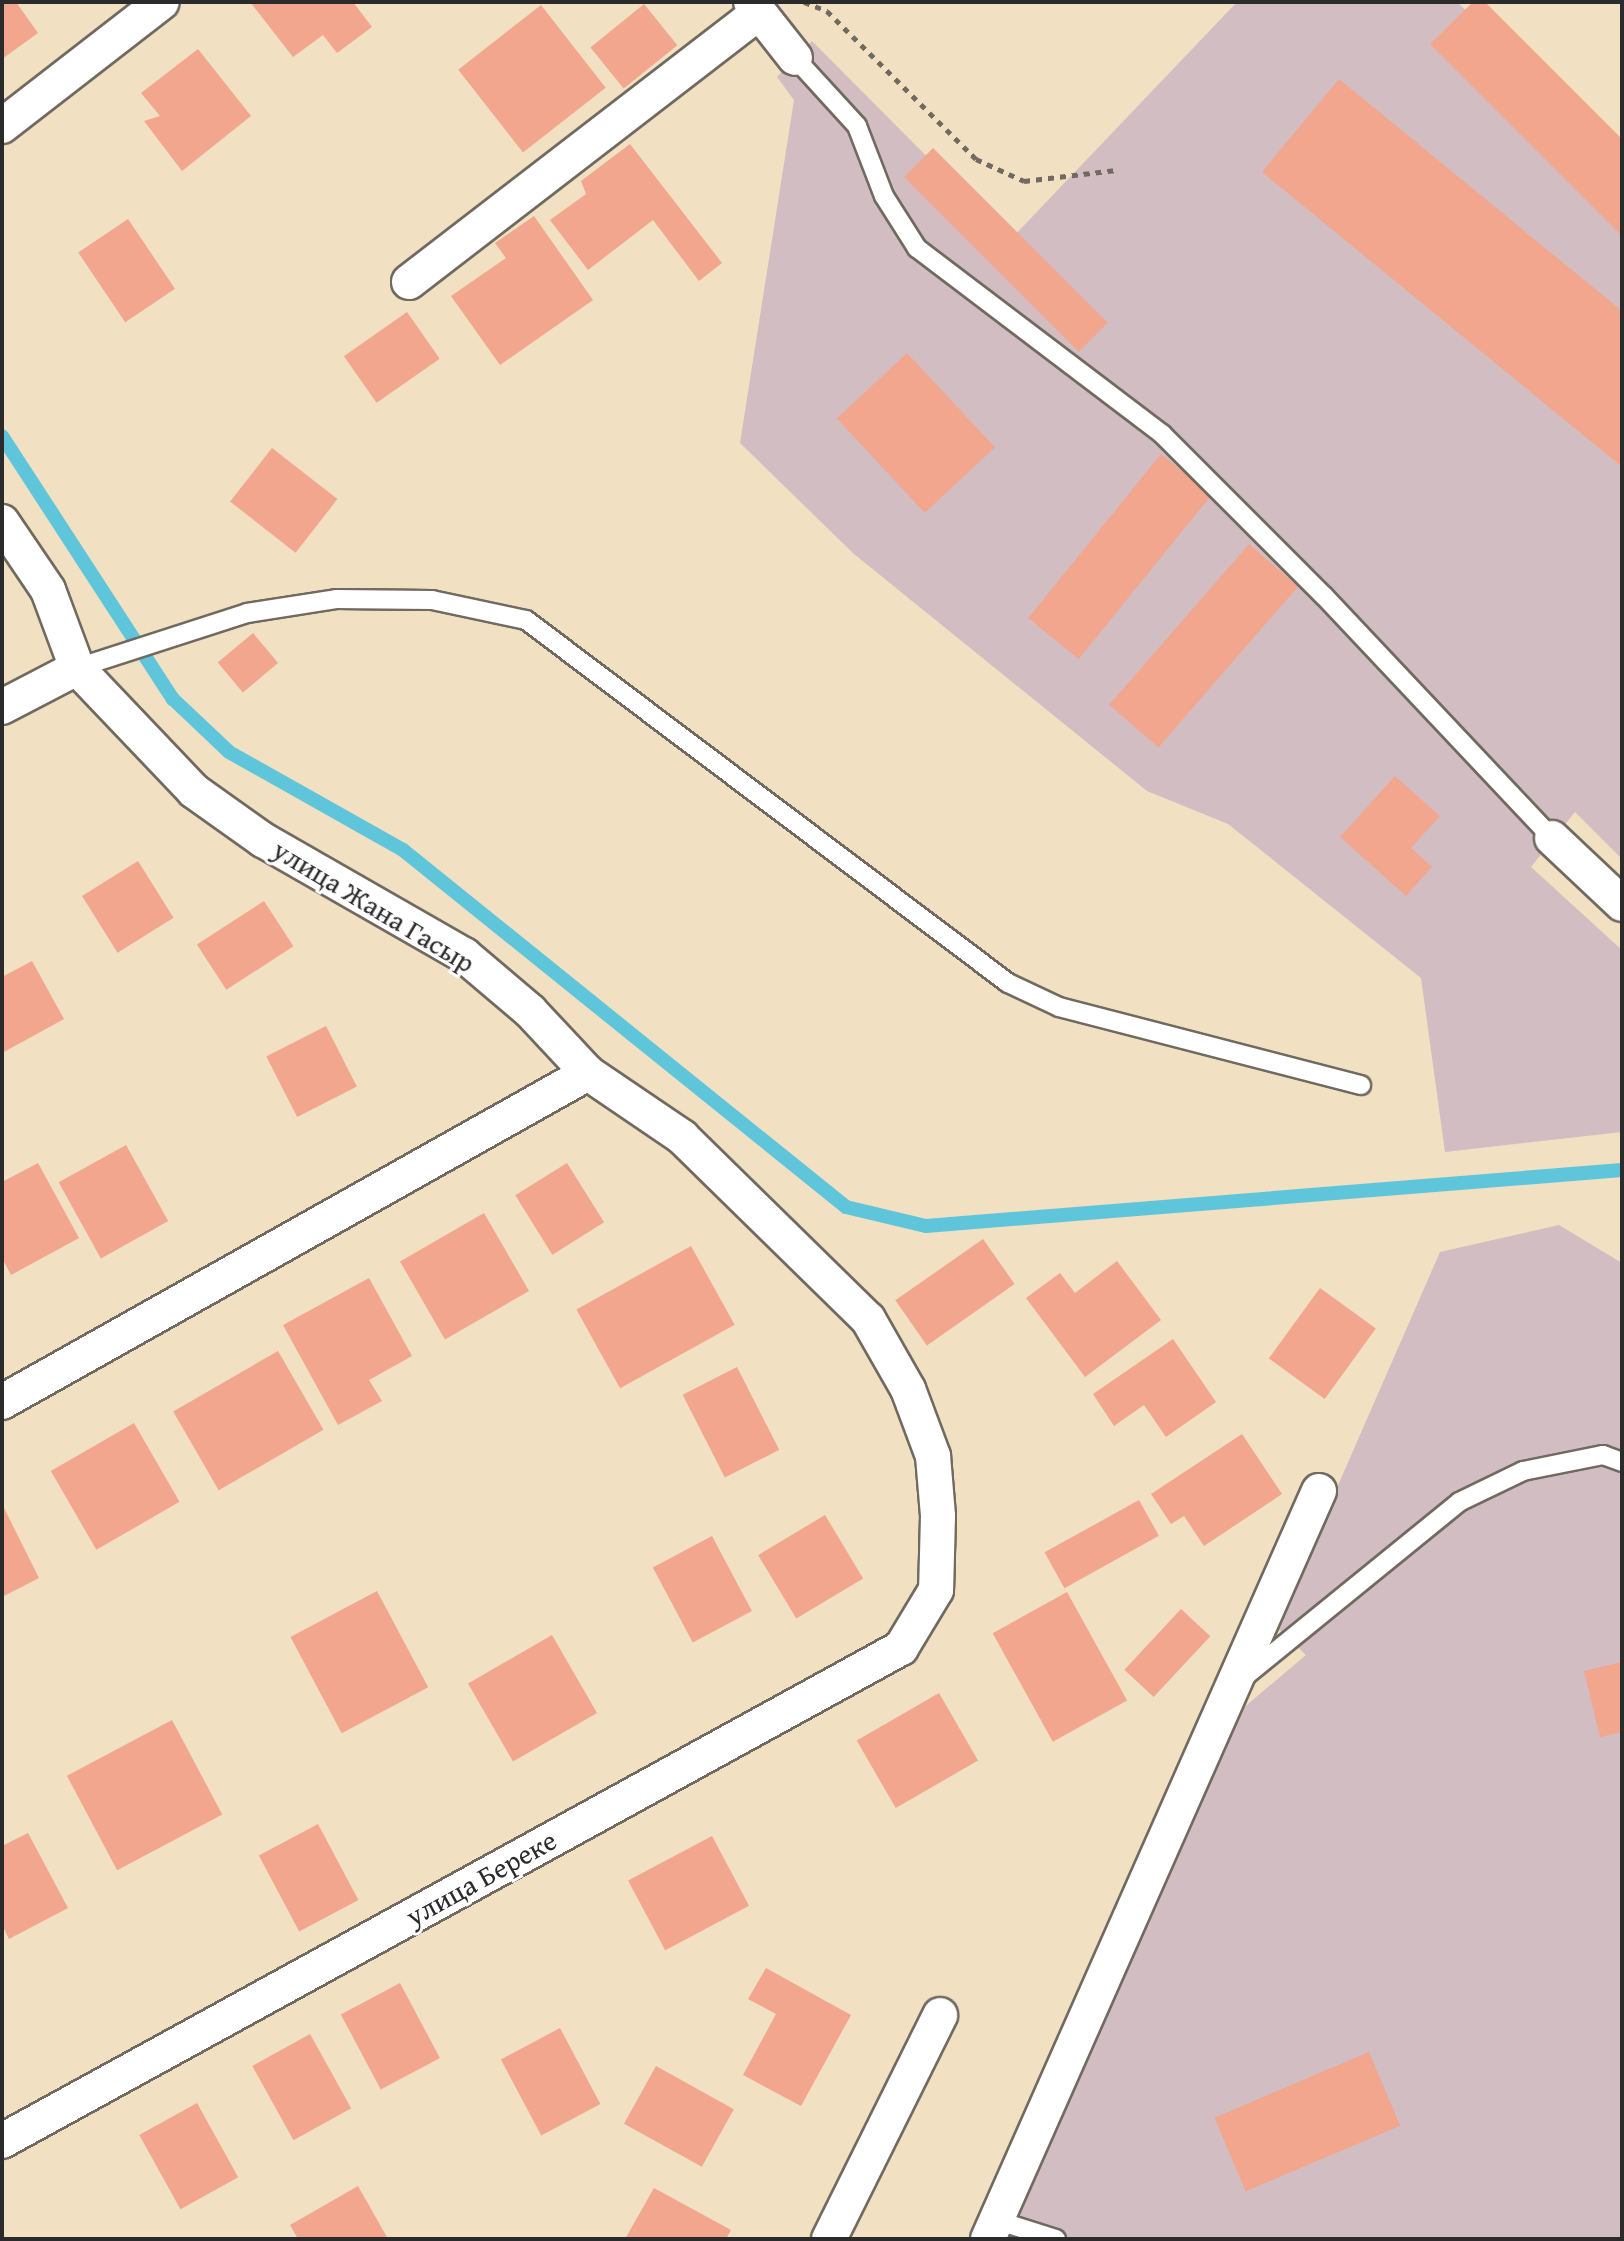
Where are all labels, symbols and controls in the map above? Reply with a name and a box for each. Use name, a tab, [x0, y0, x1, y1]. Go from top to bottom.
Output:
street label: улица Жана Гасыр	[267, 832, 481, 980]
street label: улица Береке	[400, 1823, 562, 1933]

